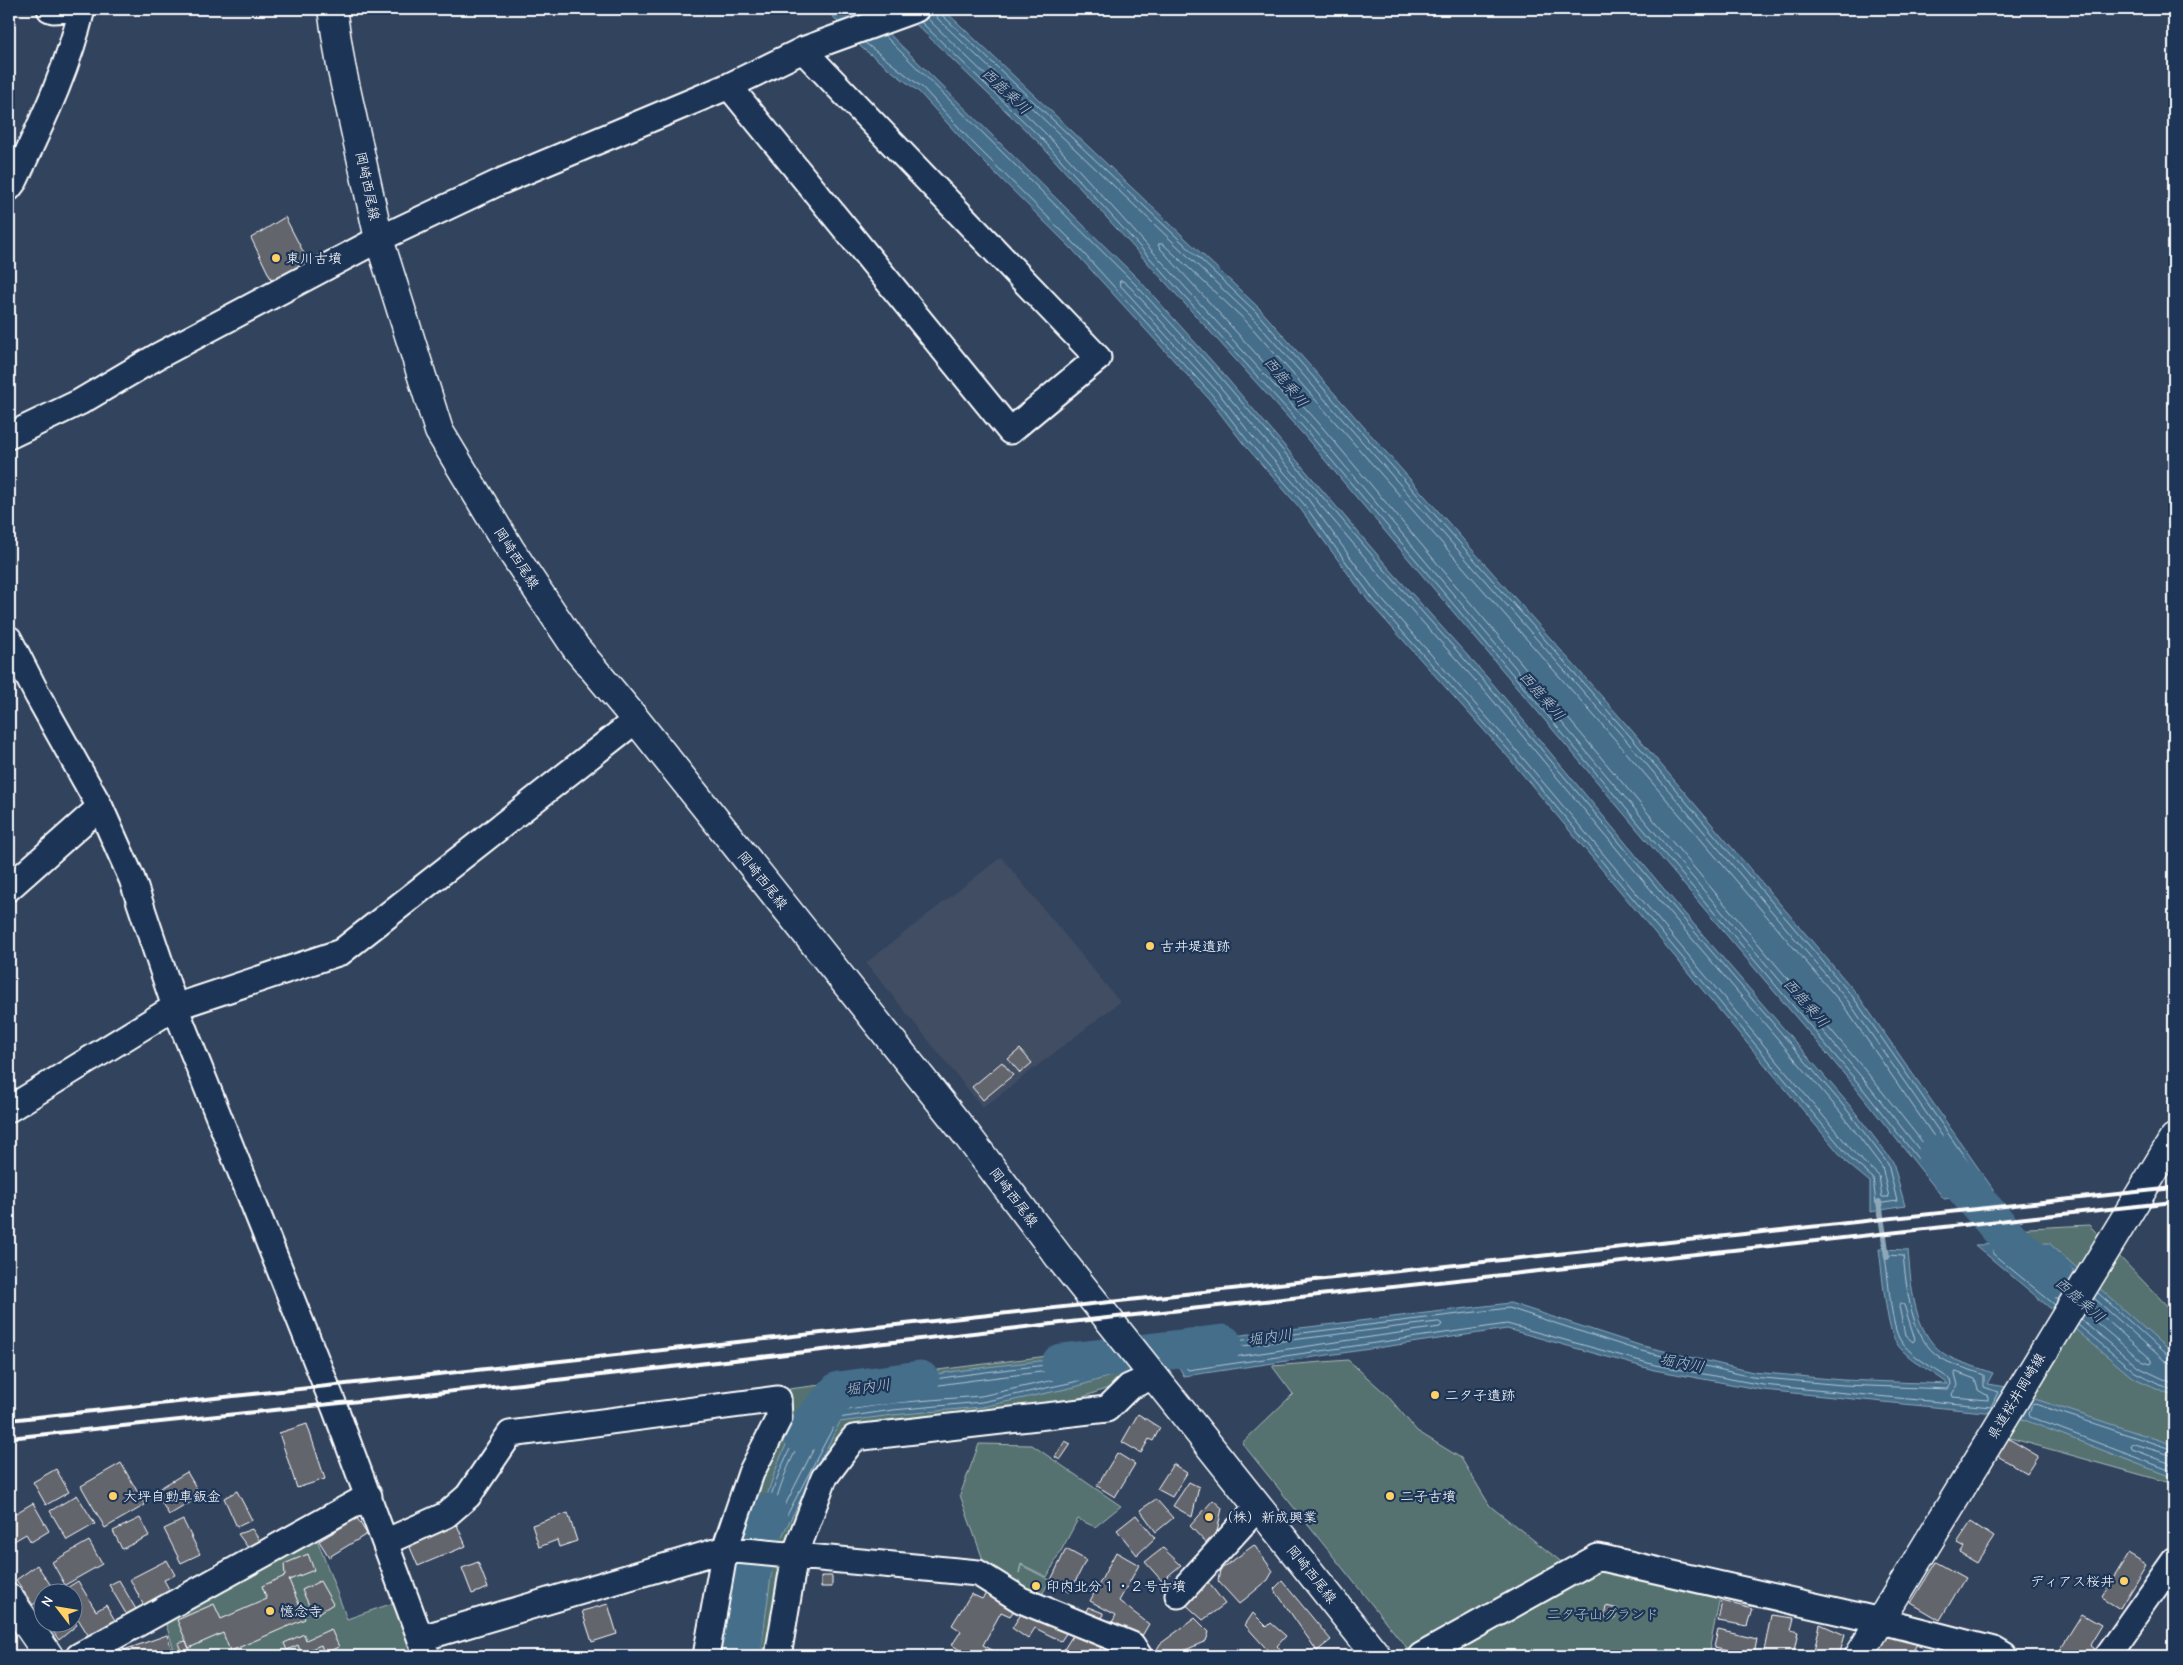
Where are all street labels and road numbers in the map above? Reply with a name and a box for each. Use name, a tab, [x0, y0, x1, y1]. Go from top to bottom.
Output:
street label: 岡崎西尾線	[352, 150, 383, 222]
street label: 岡崎西尾線	[490, 524, 543, 592]
street label: 岡崎西尾線	[734, 848, 791, 913]
street label: 岡崎西尾線	[986, 1164, 1041, 1230]
street label: 県道桜井岡崎線	[1984, 1350, 2049, 1443]
street label: 岡崎西尾線	[1283, 1542, 1340, 1607]

